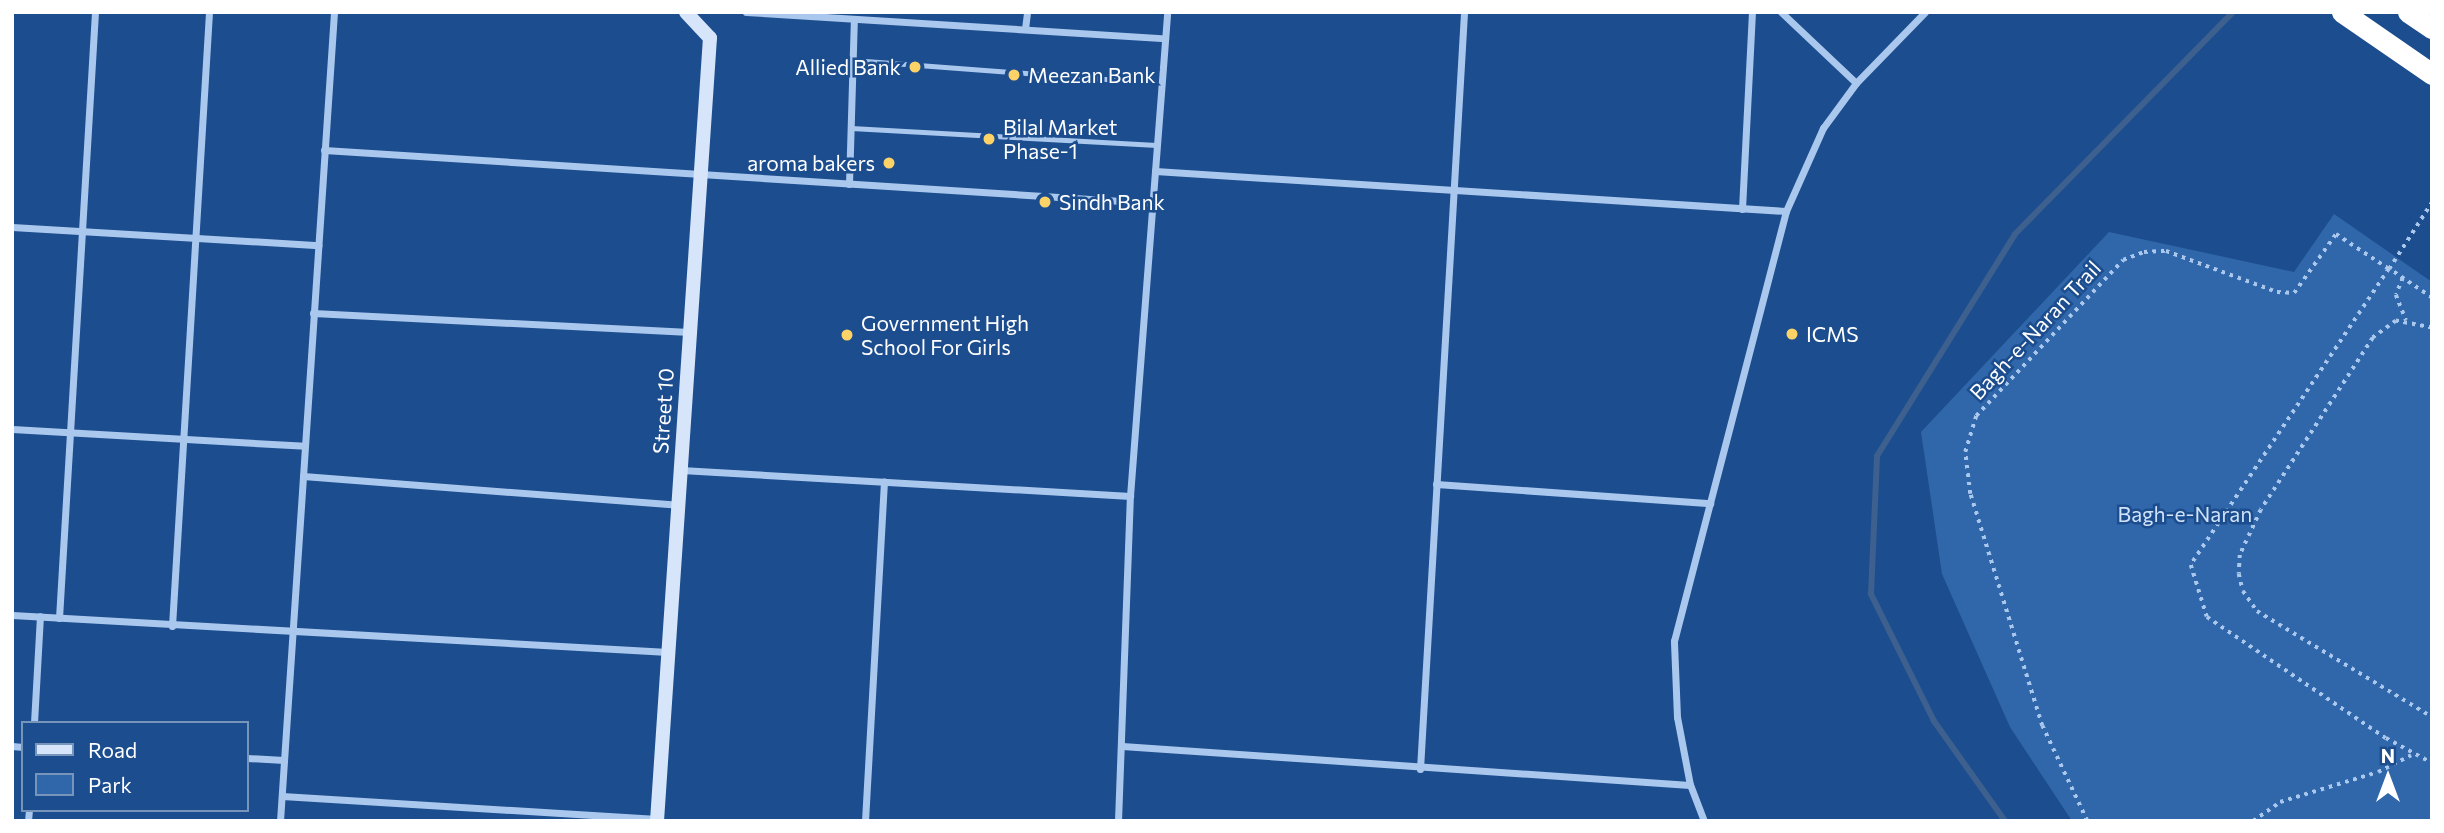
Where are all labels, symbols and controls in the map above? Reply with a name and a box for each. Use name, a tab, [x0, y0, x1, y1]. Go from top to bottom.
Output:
place label: Allied Bank	[795, 54, 901, 80]
marker: Allied Bank	[907, 59, 923, 75]
place label: Meezan Bank	[1028, 62, 1156, 88]
marker: Meezan Bank	[1006, 67, 1022, 83]
place label: Bilal Market Phase-1	[1003, 114, 1117, 164]
marker: Bilal Market Phase-1	[981, 131, 997, 147]
place label: aroma bakers	[747, 150, 875, 176]
marker: aroma bakers	[881, 155, 897, 171]
place label: Sindh Bank	[1059, 189, 1165, 215]
marker: Sindh Bank	[1037, 194, 1053, 210]
street label: Bagh-e-Naran Trail	[1964, 255, 2106, 405]
place label: Government High School For Girls	[861, 310, 1029, 360]
place label: ICMS	[1806, 321, 1859, 347]
marker: ICMS	[1784, 326, 1800, 342]
marker: Government High School For Girls	[839, 327, 855, 343]
street label: Street 10	[647, 367, 679, 455]
park label: Bagh-e-Naran	[2118, 501, 2252, 527]
legend	[21, 721, 248, 812]
text: Road	[88, 737, 137, 762]
north arrow	[2353, 742, 2423, 812]
text: N	[2381, 744, 2395, 767]
text: Park	[88, 772, 132, 797]

